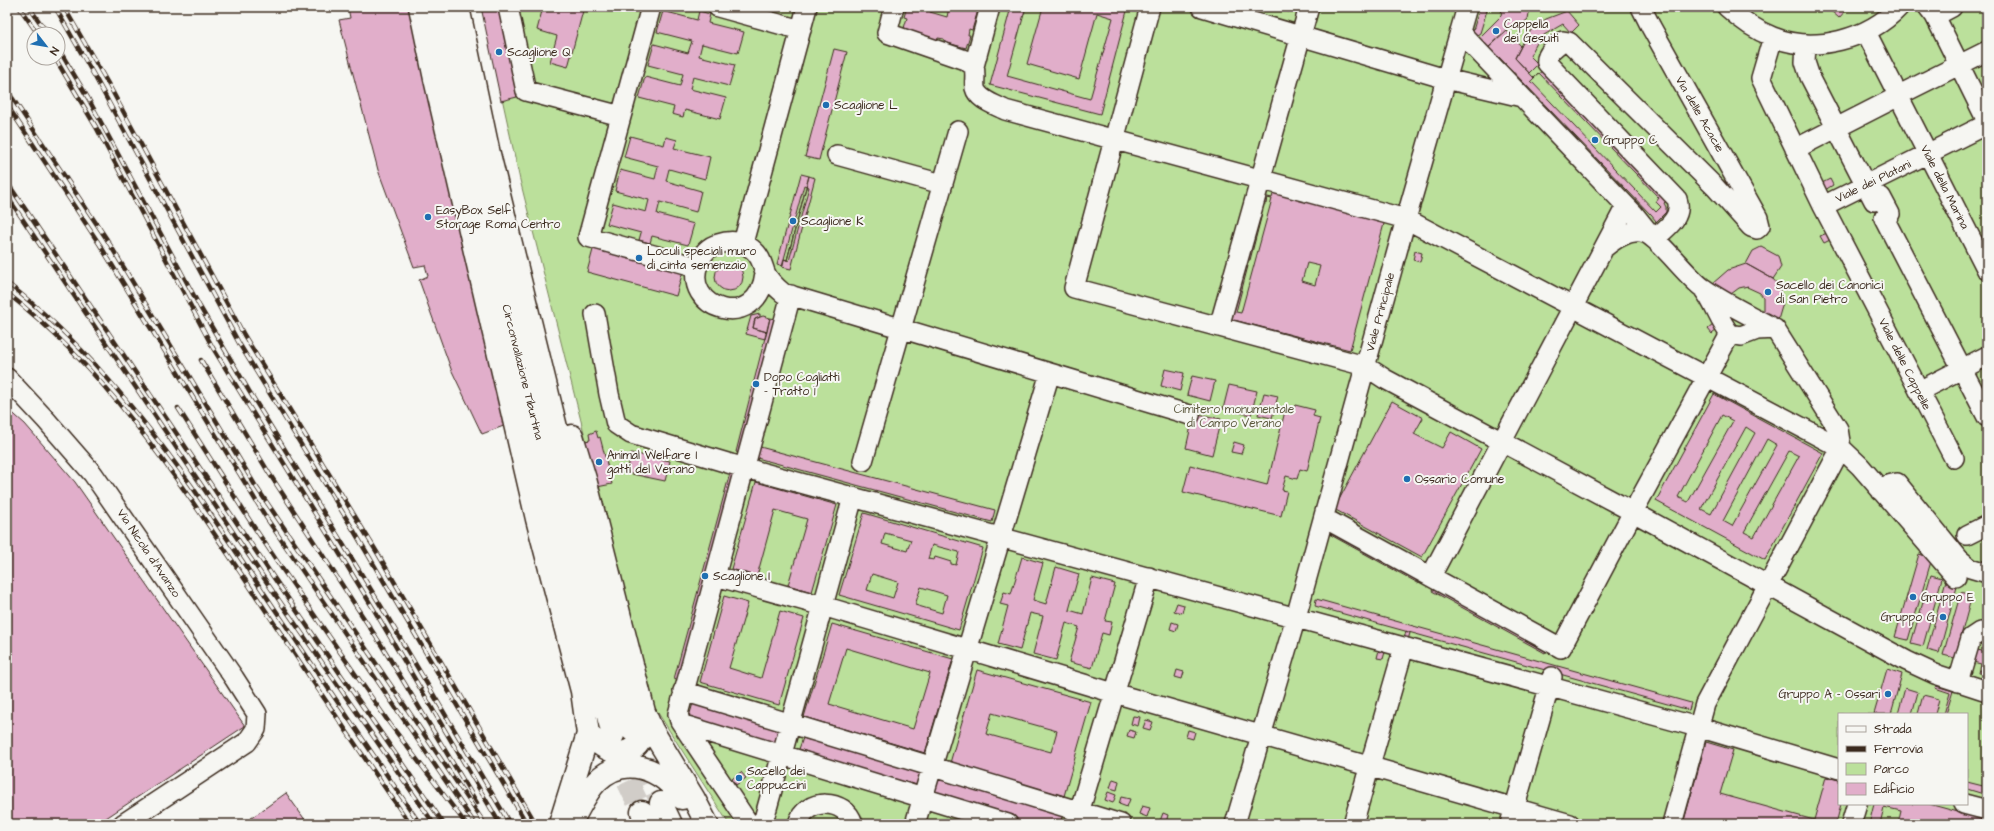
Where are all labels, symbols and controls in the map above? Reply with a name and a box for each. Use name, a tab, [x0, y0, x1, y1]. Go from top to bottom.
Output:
place label: Cappella dei Gesuiti	[1504, 16, 1559, 47]
north arrow	[26, 26, 66, 66]
marker: Cappella dei Gesuiti	[1491, 26, 1501, 36]
text: N	[46, 44, 62, 58]
place label: Scaglione Q	[507, 44, 571, 62]
marker: Scaglione Q	[494, 47, 504, 57]
street label: Via delle Acacie	[1671, 73, 1728, 156]
place label: Scaglione L	[834, 97, 898, 115]
marker: Scaglione L	[821, 100, 831, 110]
place label: Gruppo C	[1603, 132, 1658, 149]
marker: Gruppo C	[1590, 135, 1600, 145]
street label: Viale della Marina	[1916, 142, 1973, 232]
street label: Viale dei Platani	[1833, 156, 1914, 207]
place label: EasyBox Self Storage Roma Centro	[436, 202, 561, 234]
marker: EasyBox Self Storage Roma Centro	[423, 212, 433, 222]
place label: Scaglione K	[801, 213, 864, 231]
marker: Scaglione K	[788, 216, 798, 226]
place label: Loculi speciali muro di cinta semenzaio	[647, 243, 757, 274]
marker: Loculi speciali muro di cinta semenzaio	[634, 253, 644, 263]
street label: Viale Principale	[1362, 270, 1399, 354]
place label: Sacello dei Canonici di San Pietro	[1776, 277, 1883, 308]
marker: Sacello dei Canonici di San Pietro	[1763, 287, 1773, 297]
street label: Circonvallazione Tiburtina	[497, 303, 548, 442]
street label: Viale delle Cappelle	[1874, 315, 1935, 414]
place label: Dopo Cogliatti - Tratto 1	[764, 369, 840, 400]
marker: Dopo Cogliatti - Tratto 1	[751, 379, 761, 389]
park label: Cimitero monumentale di Campo Verano	[1174, 401, 1295, 432]
place label: Animal Welfare I gatti del Verano	[607, 447, 697, 479]
marker: Animal Welfare I gatti del Verano	[594, 457, 604, 467]
place label: Ossario Comune	[1415, 471, 1505, 488]
marker: Ossario Comune	[1402, 474, 1412, 484]
street label: Via Nicola d'Avanzo	[113, 506, 185, 601]
place label: Scaglione I	[713, 568, 770, 586]
marker: Scaglione I	[700, 571, 710, 581]
place label: Gruppo E	[1921, 589, 1974, 606]
marker: Gruppo E	[1908, 592, 1918, 602]
place label: Gruppo G	[1881, 609, 1936, 626]
marker: Gruppo G	[1938, 612, 1948, 622]
place label: Gruppo A - Ossari	[1778, 686, 1880, 703]
marker: Gruppo A - Ossari	[1883, 689, 1893, 699]
legend	[1838, 713, 1968, 805]
text: Strada	[1874, 721, 1912, 738]
text: Ferrovia	[1874, 741, 1923, 758]
text: Parco	[1874, 761, 1909, 778]
place label: Sacello dei Cappuccini	[747, 763, 806, 794]
marker: Sacello dei Cappuccini	[734, 773, 744, 783]
text: Edificio	[1874, 781, 1914, 798]

